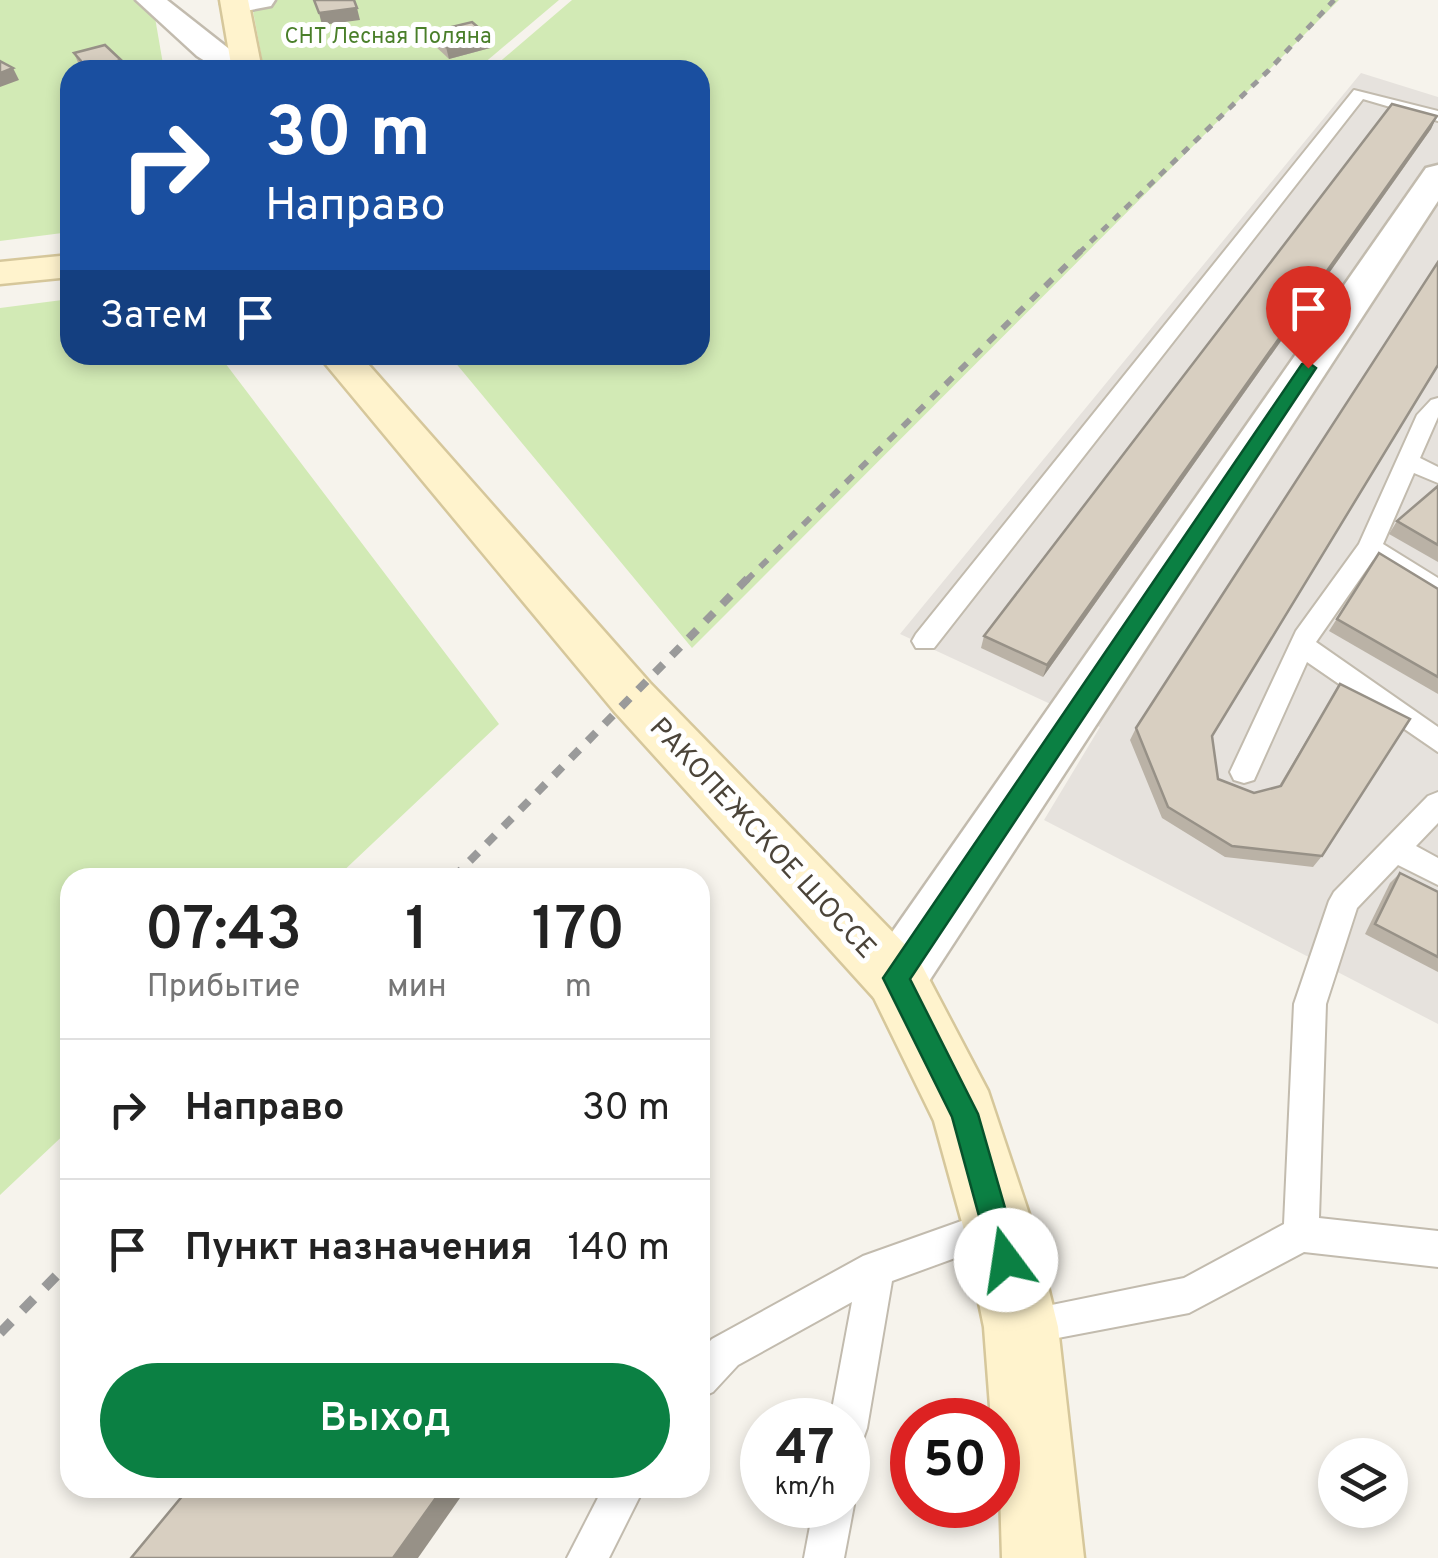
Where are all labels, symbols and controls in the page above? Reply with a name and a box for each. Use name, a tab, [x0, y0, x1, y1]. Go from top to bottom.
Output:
park label: СНТ Лесная Поляна	[285, 24, 491, 51]
text: 30 m	[265, 92, 431, 181]
icon: right	[100, 100, 230, 230]
text: Направо	[265, 179, 446, 236]
pin	[1266, 266, 1351, 369]
icon: arrive	[1281, 281, 1336, 336]
icon: arrive	[228, 290, 283, 345]
text: Затем	[100, 293, 208, 342]
street label: РАКОПЕЖСКОЕ ШОССЕ	[641, 711, 883, 967]
text: 07:43	[145, 895, 302, 971]
text: 1	[405, 895, 428, 971]
text: 170	[531, 895, 625, 971]
text: Прибытие	[147, 968, 300, 1008]
text: мин	[387, 968, 447, 1008]
text: m	[565, 968, 592, 1008]
icon: right	[100, 1082, 155, 1137]
text: Направо	[185, 1085, 345, 1134]
text: 30 m	[582, 1085, 670, 1134]
position arrow	[954, 1208, 1058, 1312]
icon: arrive	[100, 1222, 155, 1277]
text: Пункт назначения	[185, 1225, 533, 1274]
text: 140 m	[567, 1225, 670, 1274]
button: Выход	[100, 1363, 670, 1478]
speed limit sign: 50	[890, 1398, 1020, 1528]
text: 47	[776, 1419, 834, 1482]
map controls	[1318, 1438, 1408, 1528]
button: layers	[1318, 1438, 1408, 1528]
text: km/h	[775, 1472, 835, 1504]

